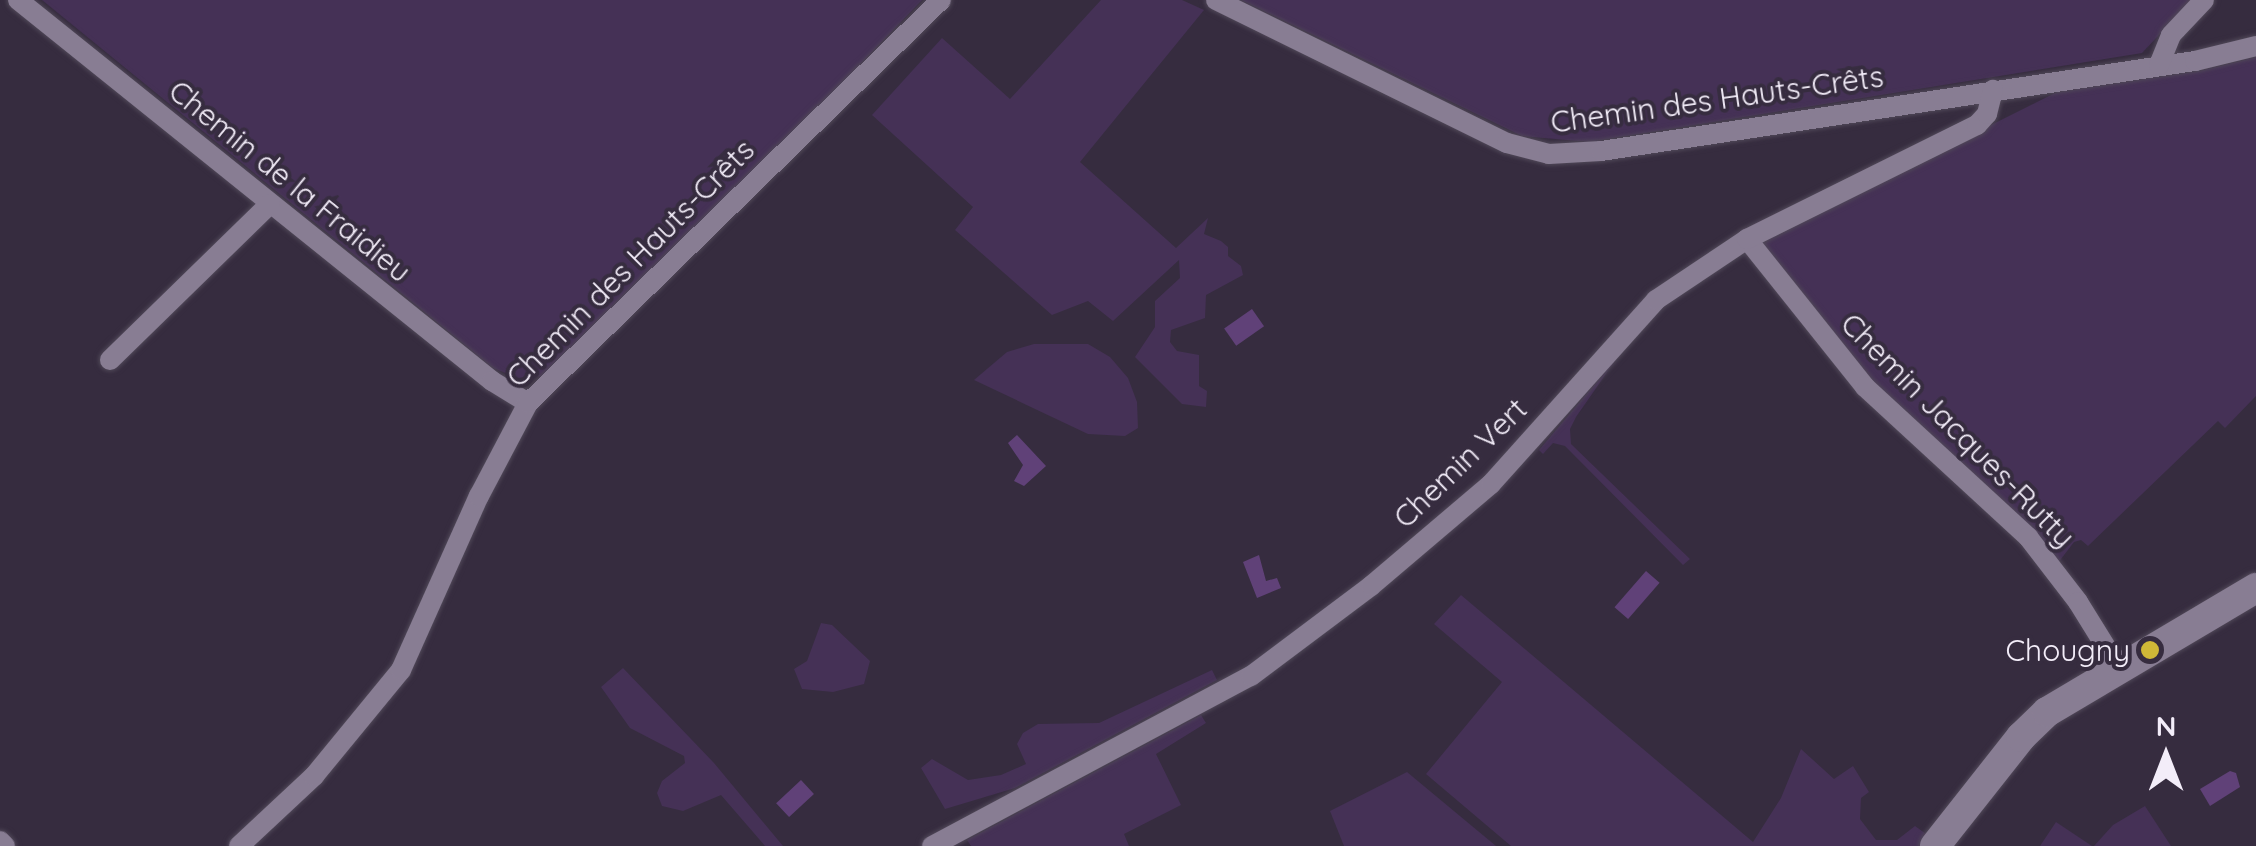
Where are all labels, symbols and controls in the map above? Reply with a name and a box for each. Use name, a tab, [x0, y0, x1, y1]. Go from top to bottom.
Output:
street label: Chemin des Hauts-Crêts	[1548, 58, 1886, 140]
street label: Chemin de la Fraidieu	[162, 72, 418, 290]
street label: Chemin des Hauts-Crêts	[499, 132, 761, 394]
street label: Chemin Jacques-Rutty	[1834, 306, 2082, 554]
street label: Chemin Vert	[1386, 391, 1534, 535]
place label: Chougny	[2006, 632, 2130, 668]
marker: Chougny	[2139, 639, 2161, 661]
north arrow	[2116, 706, 2216, 806]
text: N	[2156, 708, 2176, 743]

